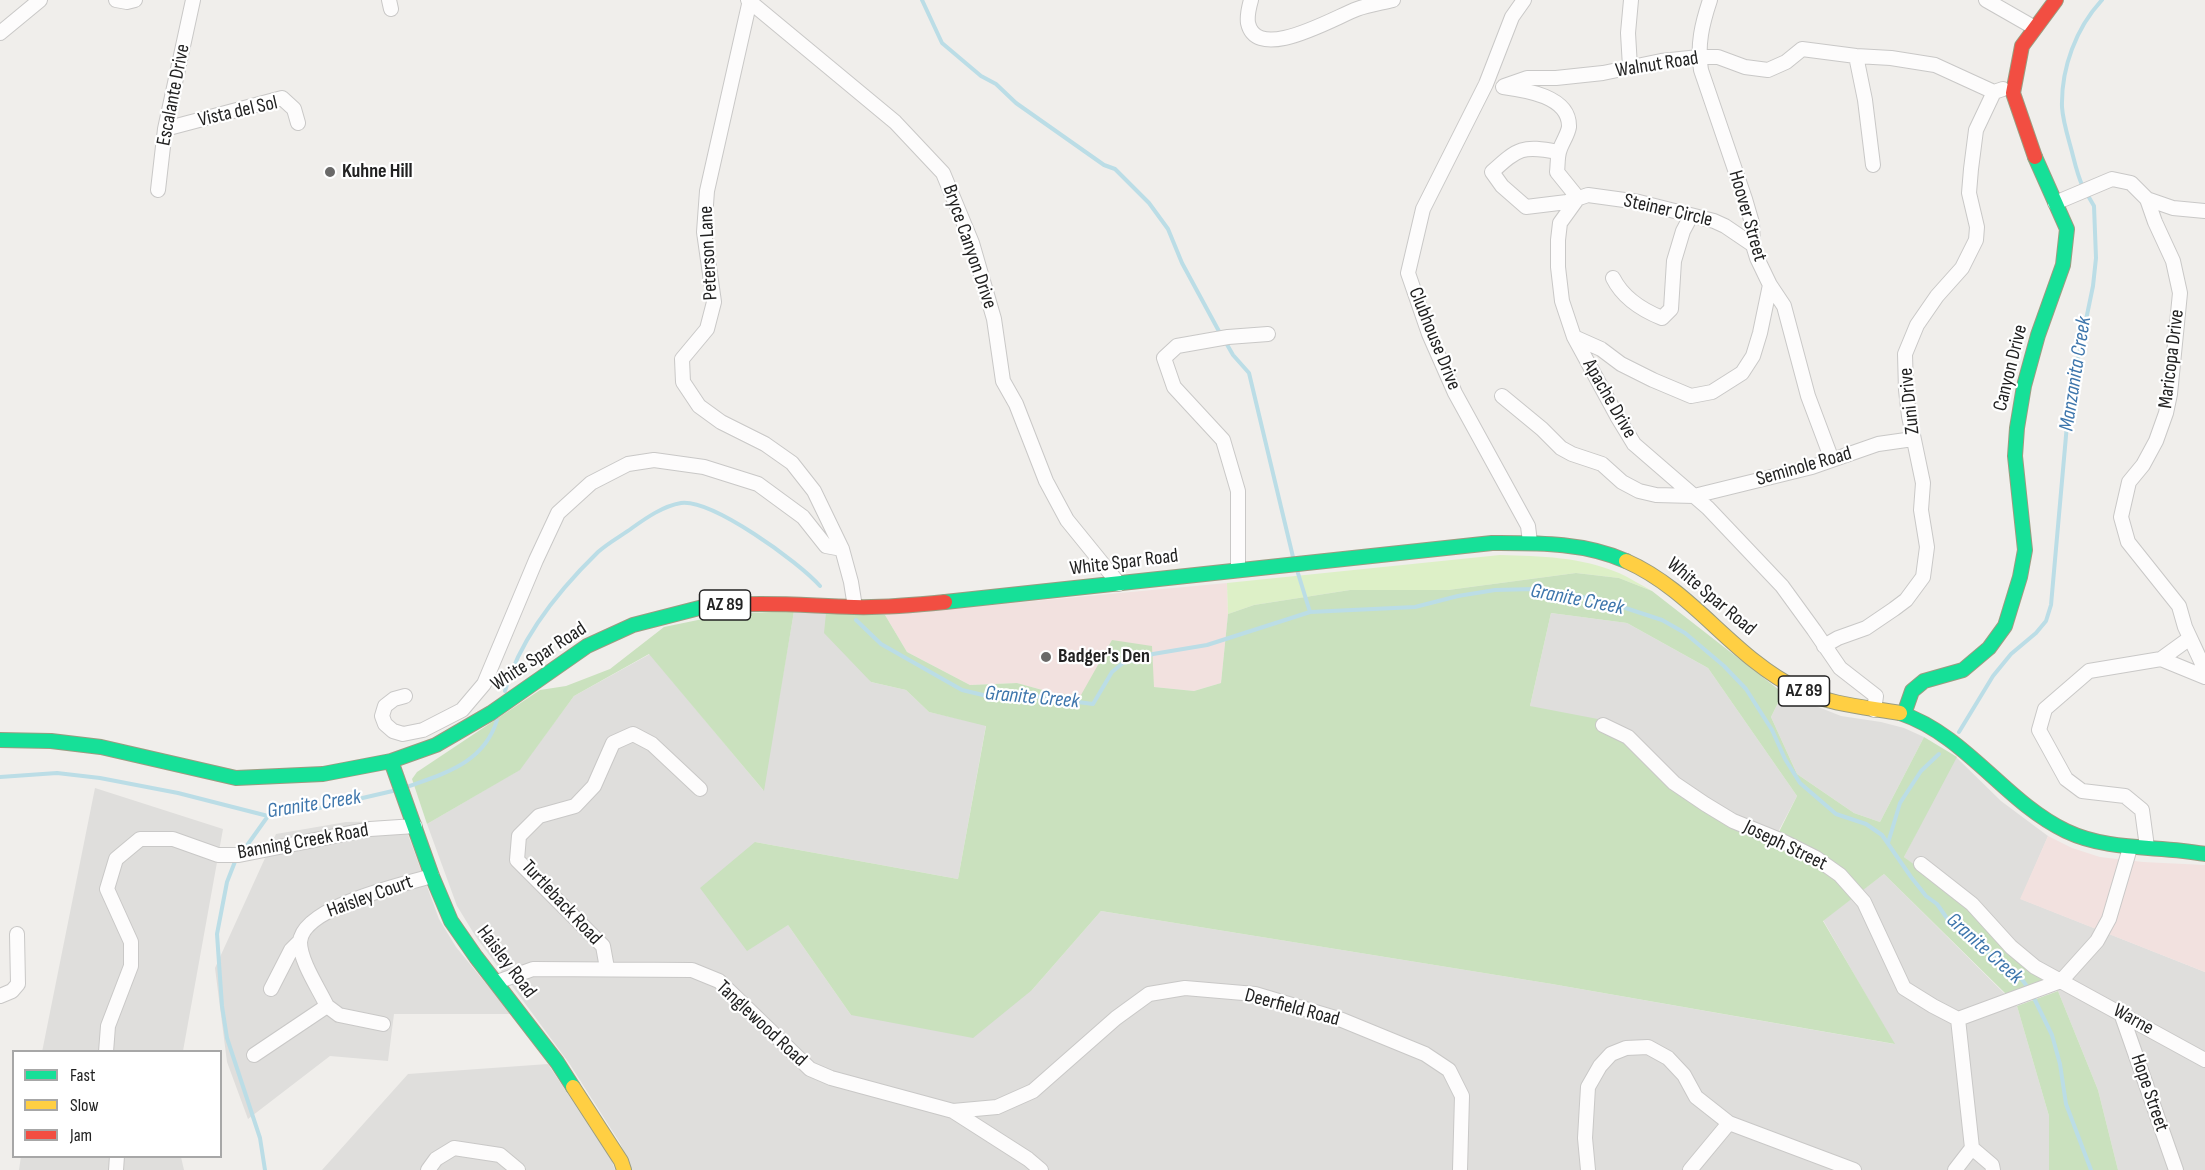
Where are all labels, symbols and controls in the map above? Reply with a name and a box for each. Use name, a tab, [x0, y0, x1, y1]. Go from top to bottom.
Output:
street label: Escalante Drive	[152, 42, 196, 148]
street label: Walnut Road	[1614, 47, 1700, 83]
street label: Vista del Sol	[196, 91, 280, 133]
place label: Kuhne Hill	[342, 160, 413, 184]
marker: Kuhne Hill	[323, 165, 337, 179]
street label: Hoover Street	[1723, 168, 1771, 264]
street label: Bryce Canyon Drive	[937, 182, 1001, 312]
street label: Steiner Circle	[1621, 189, 1715, 233]
street label: Peterson Lane	[695, 205, 723, 301]
street label: Clubhouse Drive	[1403, 284, 1465, 394]
street label: Maricopa Drive	[2154, 308, 2190, 410]
water label: Manzanita Creek	[2055, 315, 2097, 433]
street label: Canyon Drive	[1989, 322, 2033, 414]
street label: Apache Drive	[1577, 355, 1641, 443]
street label: Zuni Drive	[1895, 367, 1925, 435]
street label: Seminole Road	[1753, 442, 1855, 492]
street label: White Spar Road	[1068, 544, 1180, 582]
street label: White Spar Road	[1661, 553, 1761, 641]
water label: Granite Creek	[1528, 579, 1626, 621]
road number: AZ 89	[700, 590, 750, 620]
street label: White Spar Road	[487, 617, 591, 697]
place label: Badger's Den	[1058, 645, 1150, 669]
marker: Badger's Den	[1039, 650, 1053, 664]
road number: AZ 89	[1778, 676, 1830, 706]
water label: Granite Creek	[984, 681, 1080, 715]
water label: Granite Creek	[265, 785, 363, 825]
street label: Joseph Street	[1739, 816, 1831, 876]
street label: Banning Creek Road	[236, 819, 370, 865]
street label: Turtleback Road	[516, 856, 606, 950]
street label: Haisley Court	[324, 870, 416, 924]
water label: Granite Creek	[1940, 908, 2028, 990]
street label: Haisley Road	[471, 921, 541, 1003]
street label: Tanglewood Road	[711, 976, 811, 1072]
street label: Deerfield Road	[1242, 984, 1342, 1032]
street label: Warne	[2109, 999, 2157, 1041]
legend	[12, 1050, 222, 1158]
street label: Hope Street	[2125, 1051, 2173, 1135]
text: Fast	[70, 1065, 95, 1086]
text: Slow	[70, 1095, 99, 1116]
text: Jam	[70, 1125, 92, 1146]

